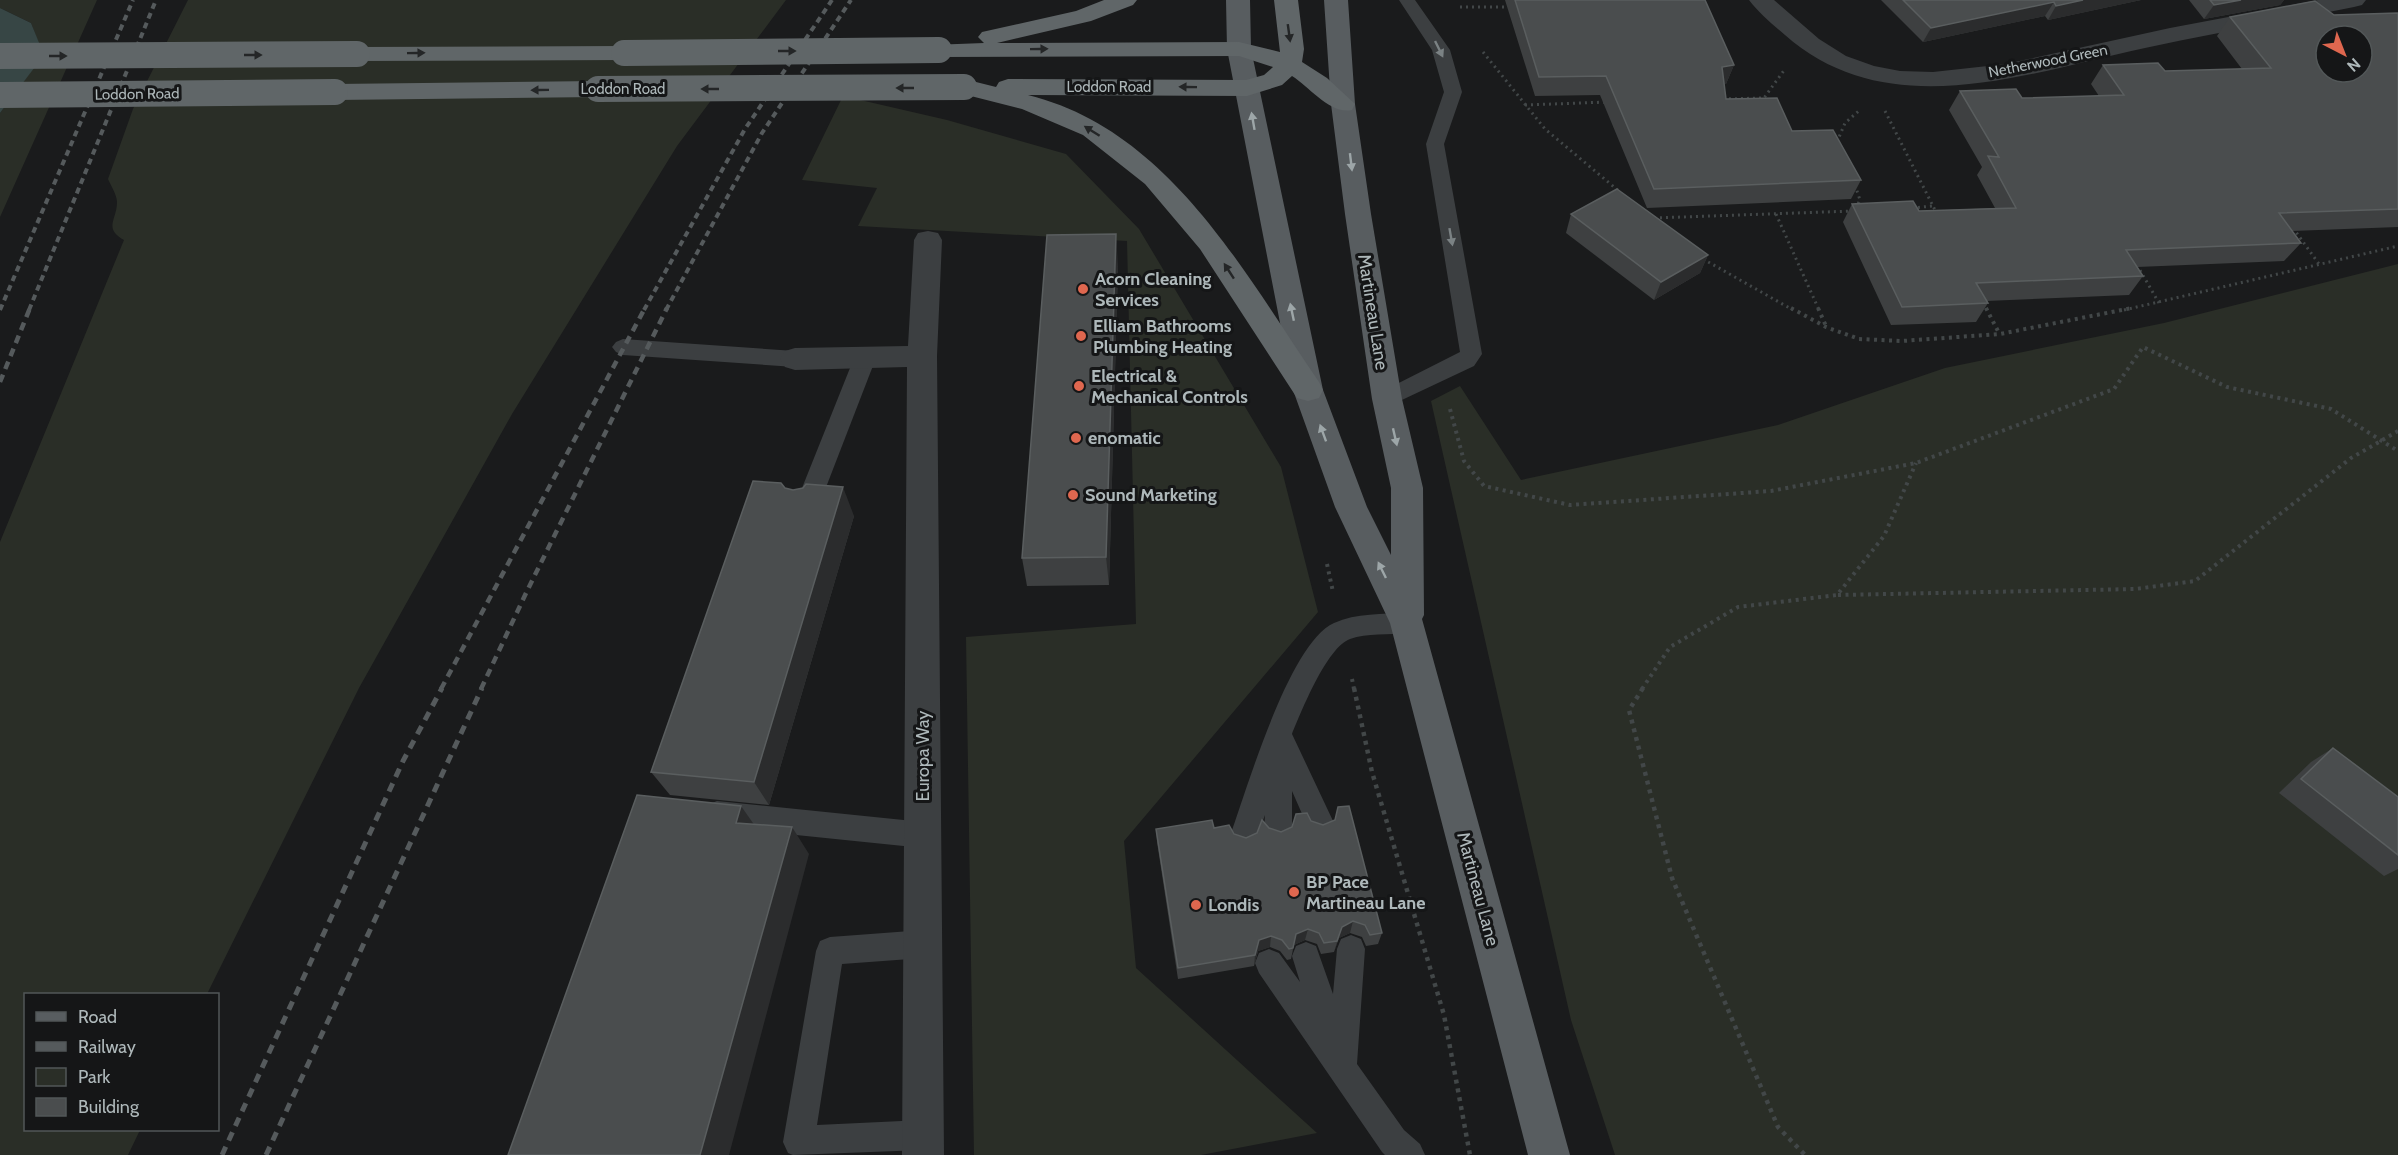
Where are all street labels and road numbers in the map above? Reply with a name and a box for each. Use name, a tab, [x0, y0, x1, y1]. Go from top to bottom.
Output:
street label: Netherwood Green	[1987, 41, 2109, 81]
street label: Loddon Road	[1067, 78, 1151, 96]
street label: Loddon Road	[581, 80, 665, 98]
street label: Loddon Road	[94, 84, 180, 104]
street label: Martineau Lane	[1353, 252, 1393, 372]
street label: Europa Way	[912, 711, 934, 801]
street label: Martineau Lane	[1452, 830, 1504, 948]

